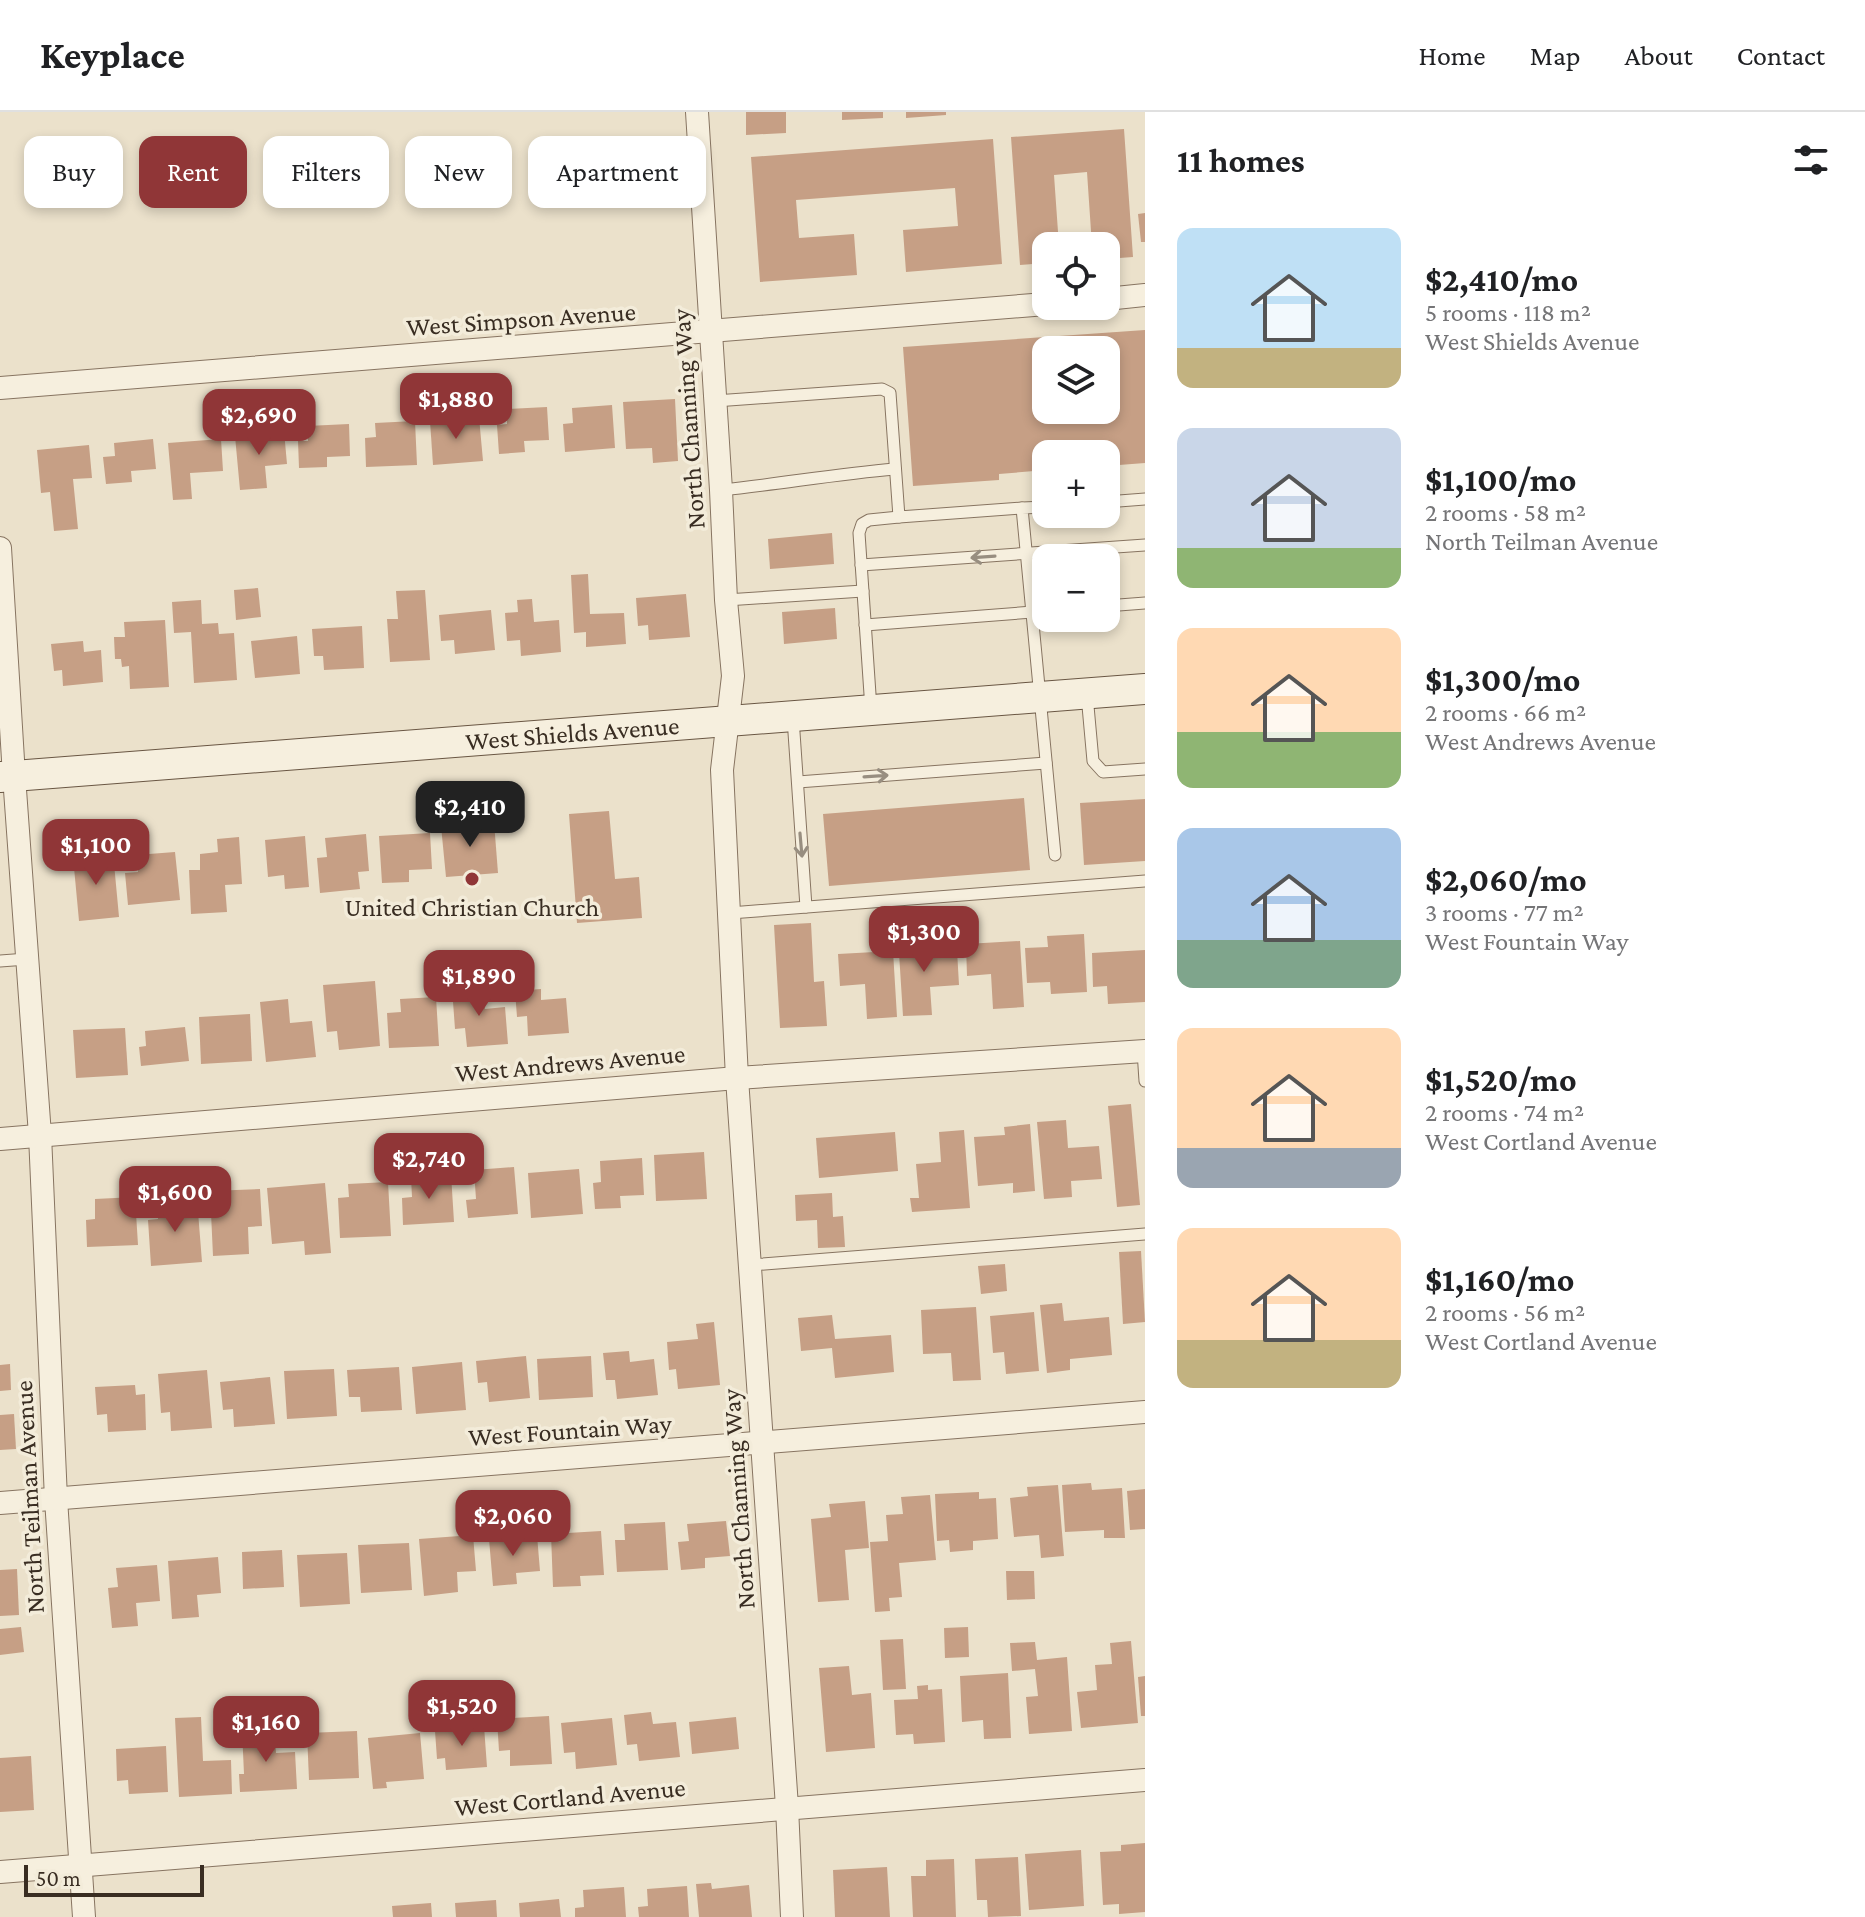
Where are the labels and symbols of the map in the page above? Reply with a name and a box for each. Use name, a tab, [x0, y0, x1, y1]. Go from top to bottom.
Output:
street label: West Simpson Avenue	[405, 297, 637, 342]
street label: North Channing Way	[666, 307, 711, 530]
pin: $1,880	[391, 373, 521, 441]
pin: $2,690	[194, 389, 324, 457]
one-way arrow	[970, 550, 997, 565]
street label: West Shields Avenue	[464, 711, 680, 756]
one-way arrow	[862, 768, 888, 783]
pin: $2,410	[405, 781, 535, 849]
pin: $1,100	[31, 819, 161, 887]
one-way arrow	[793, 831, 808, 857]
marker: United Christian Church	[463, 870, 481, 888]
place label: United Christian Church	[345, 893, 599, 922]
pin: $1,300	[859, 906, 989, 974]
pin: $1,890	[414, 950, 544, 1018]
street label: West Andrews Avenue	[454, 1039, 686, 1088]
pin: $2,740	[364, 1133, 494, 1201]
pin: $1,600	[110, 1166, 240, 1234]
street label: North Teilman Avenue	[9, 1380, 50, 1614]
street label: North Channing Way	[716, 1387, 761, 1610]
street label: West Fountain Way	[468, 1409, 674, 1452]
pin: $2,060	[448, 1490, 578, 1558]
pin: $1,520	[397, 1680, 527, 1748]
pin: $1,160	[201, 1696, 331, 1764]
street label: West Cortland Avenue	[453, 1773, 687, 1822]
scale bar	[24, 1861, 204, 1897]

